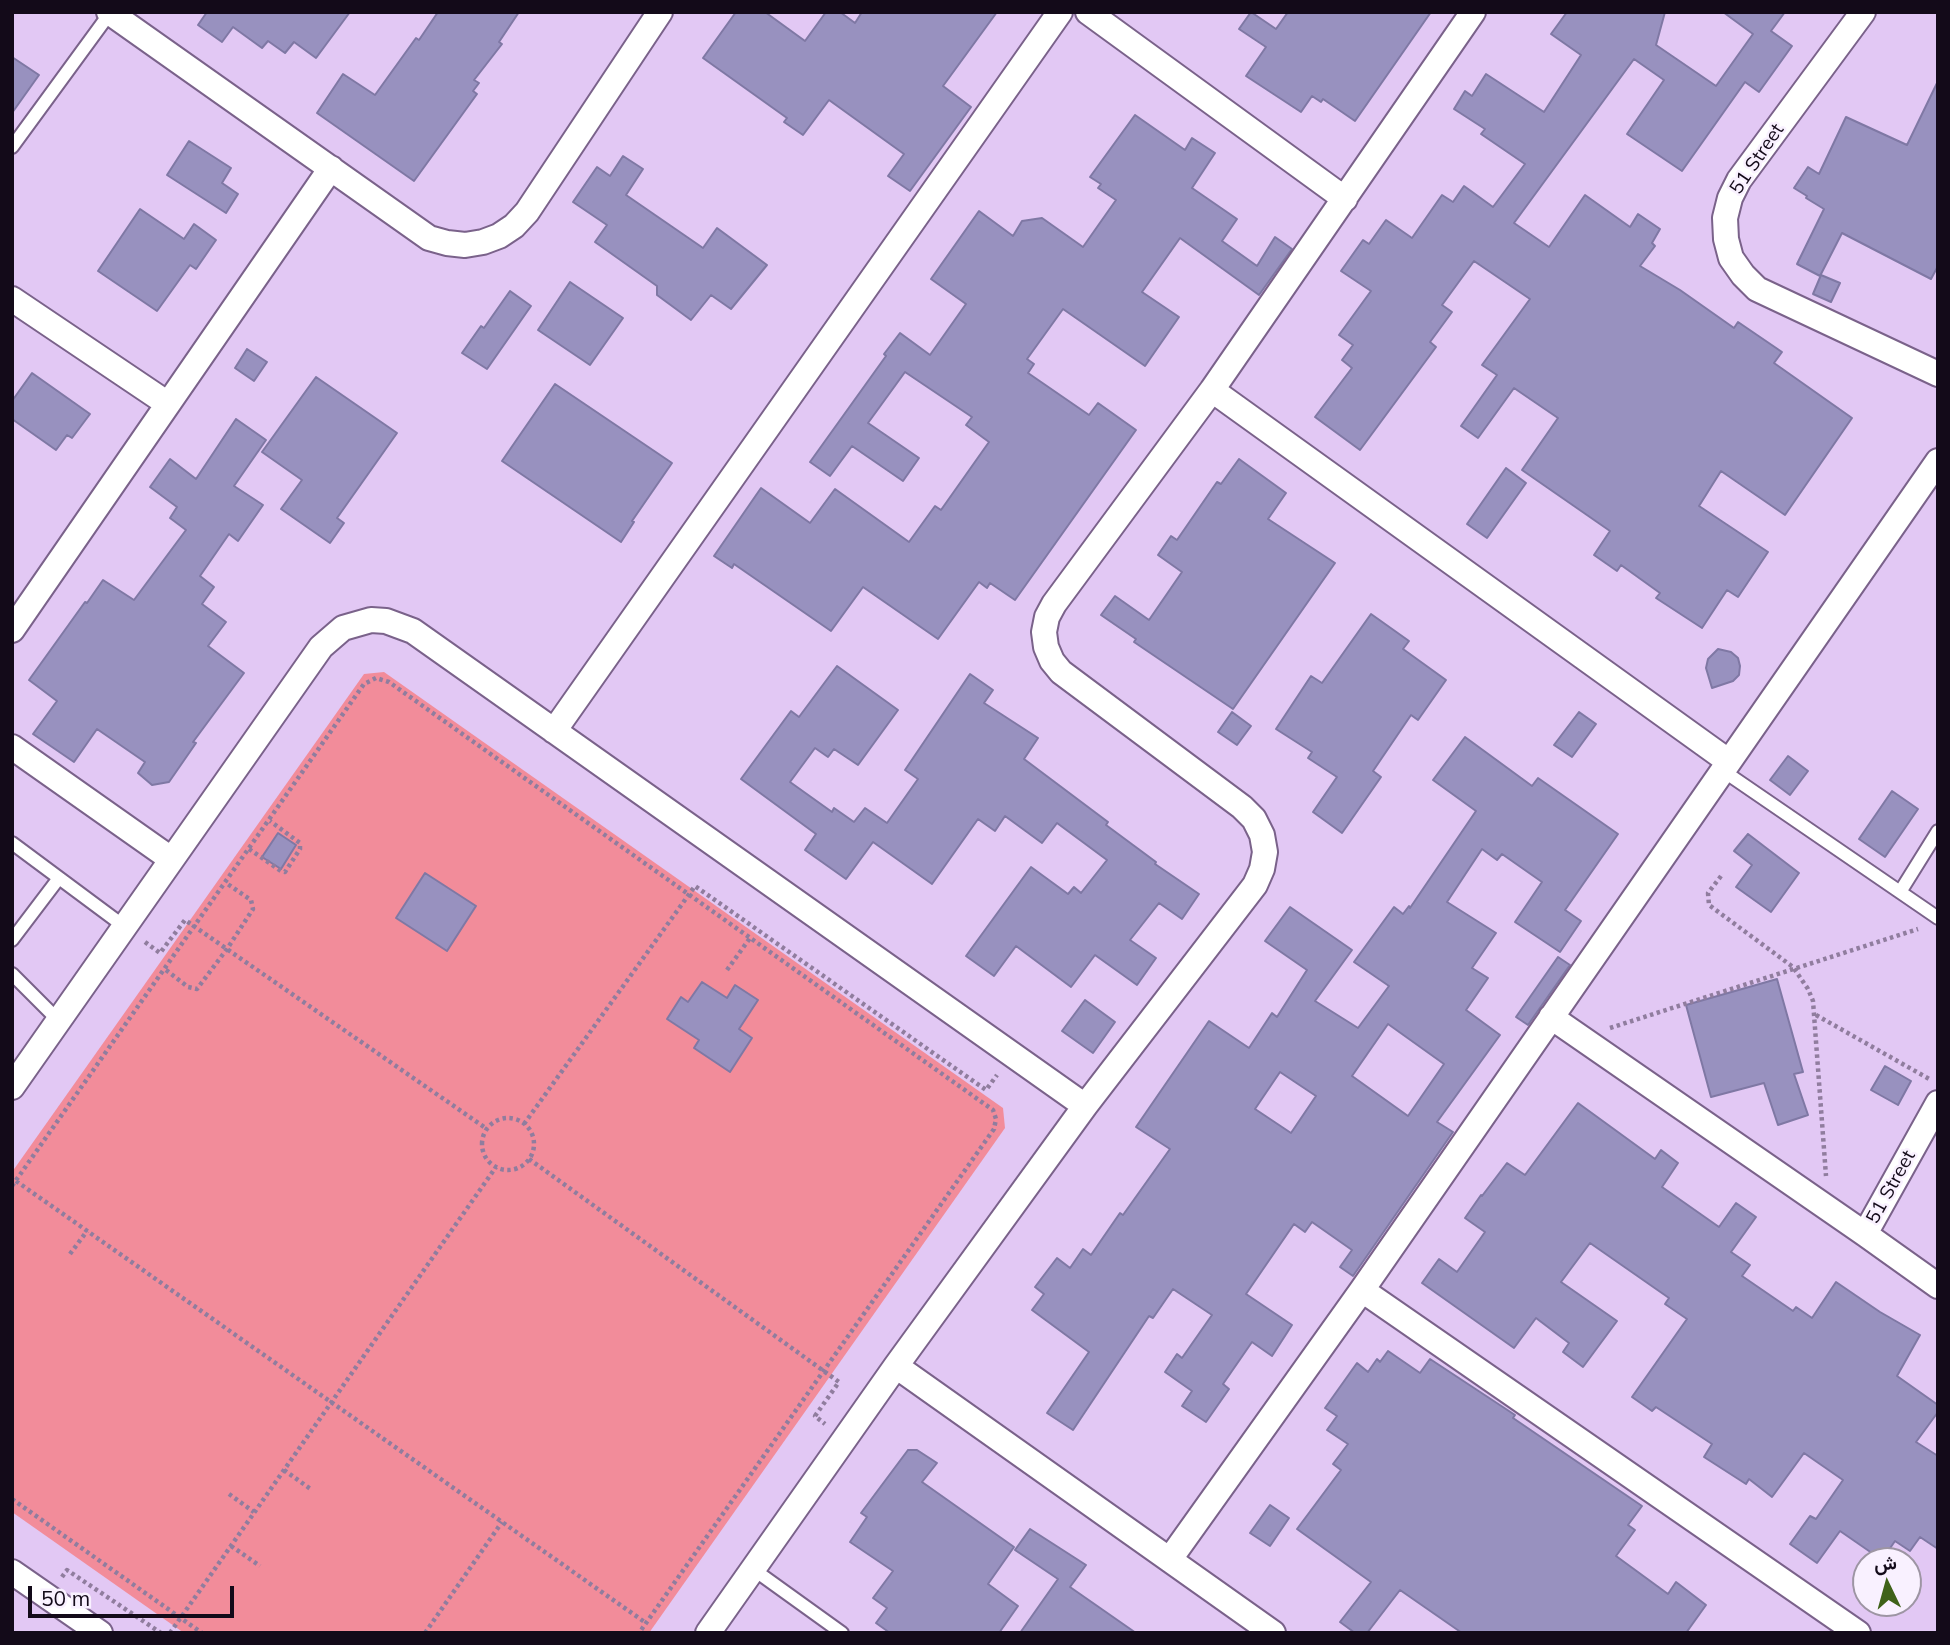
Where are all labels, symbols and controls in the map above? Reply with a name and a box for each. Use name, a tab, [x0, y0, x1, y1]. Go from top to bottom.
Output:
street label: 51 Street	[1725, 119, 1789, 199]
street label: 51 Street	[1862, 1146, 1920, 1228]
north arrow	[1852, 1547, 1922, 1617]
text: ش	[1873, 1550, 1898, 1576]
scale bar	[32, 1572, 238, 1616]
text: 50 m	[41, 1585, 90, 1611]

